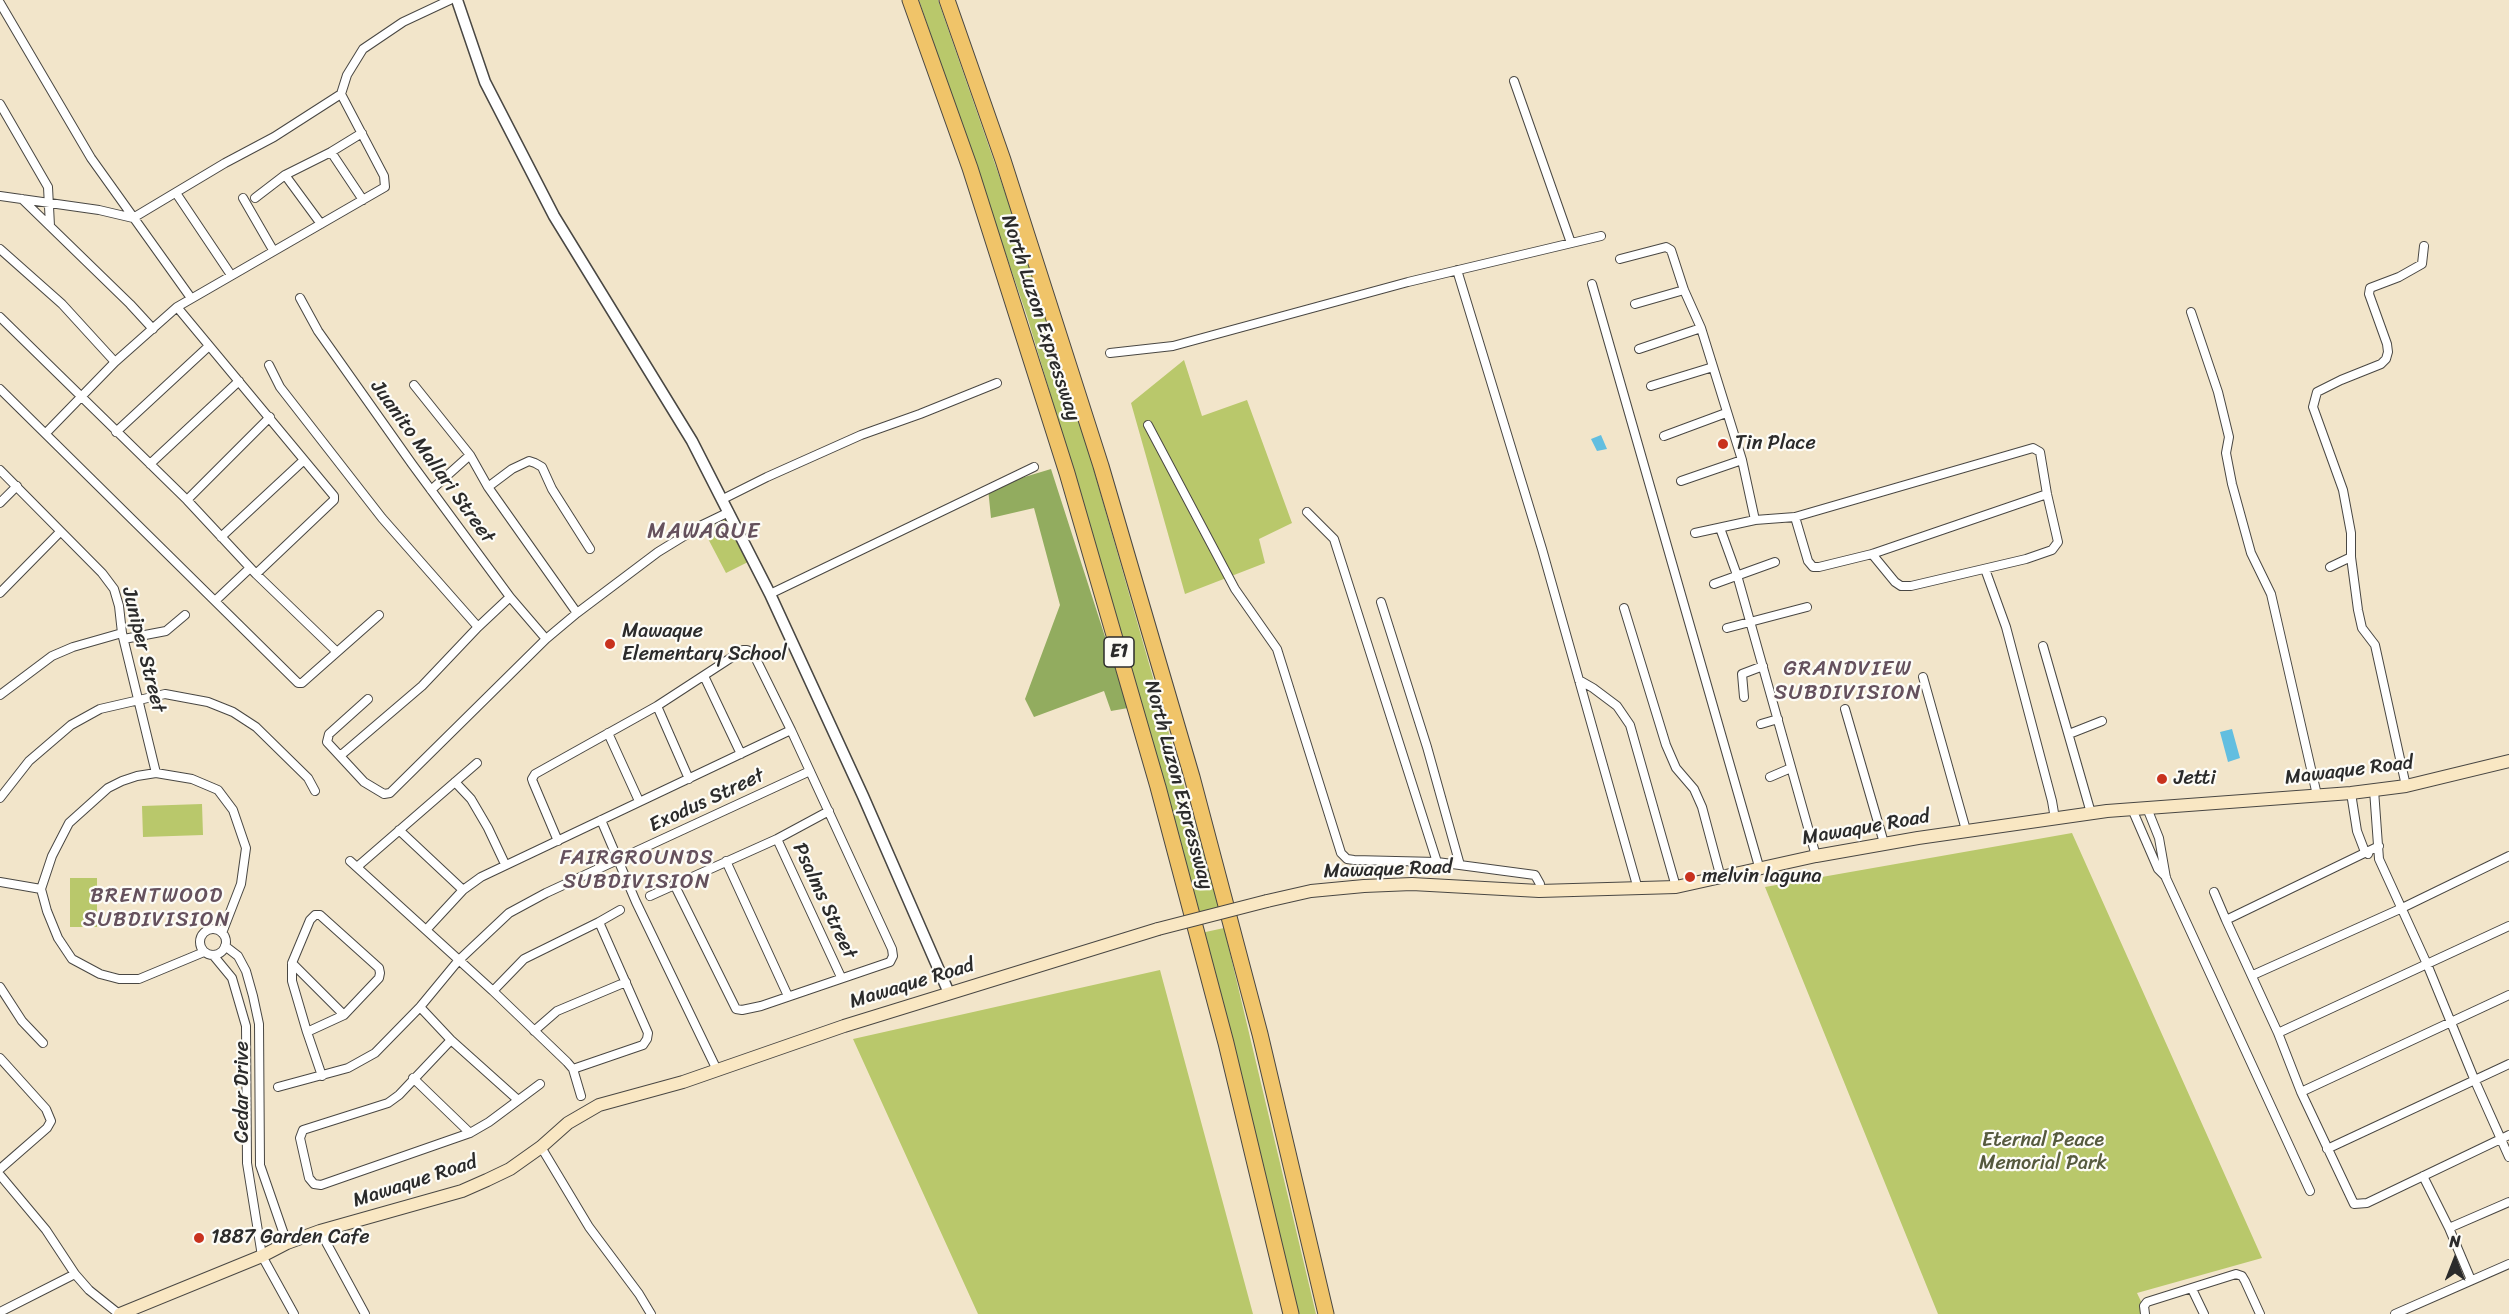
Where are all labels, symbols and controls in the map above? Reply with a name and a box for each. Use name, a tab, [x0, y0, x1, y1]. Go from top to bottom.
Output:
street label: North Luzon Expressway	[995, 212, 1085, 424]
street label: Juanito Mallari Street	[365, 376, 499, 548]
place label: Tin Place	[1735, 432, 1816, 456]
marker: Tin Place	[1716, 437, 1730, 451]
district label: MAWAQUE	[647, 519, 761, 545]
street label: Juniper Street	[116, 585, 170, 715]
place label: Mawaque Elementary School	[622, 620, 787, 667]
marker: Mawaque Elementary School	[603, 637, 617, 651]
road number: E1	[1104, 637, 1134, 667]
district label: GRANDVIEW SUBDIVISION	[1776, 657, 1920, 707]
street label: North Luzon Expressway	[1139, 678, 1217, 892]
street label: Mawaque Road	[2283, 751, 2415, 791]
street label: Exodus Street	[646, 764, 768, 838]
place label: Jetti	[2174, 767, 2216, 791]
marker: Jetti	[2155, 772, 2169, 786]
street label: Mawaque Road	[1800, 805, 1932, 851]
street label: Psalms Street	[787, 839, 861, 963]
district label: FAIRGROUNDS SUBDIVISION	[560, 846, 714, 896]
street label: Mawaque Road	[1323, 856, 1453, 884]
place label: melvin laguna	[1702, 865, 1822, 889]
marker: melvin laguna	[1683, 870, 1697, 884]
district label: BRENTWOOD SUBDIVISION	[85, 884, 229, 934]
street label: Mawaque Road	[847, 954, 977, 1014]
street label: Cedar Drive	[231, 1041, 255, 1143]
park label: Eternal Peace Memorial Park	[1979, 1129, 2107, 1176]
street label: Mawaque Road	[350, 1151, 480, 1213]
place label: 1887 Garden Cafe	[211, 1226, 370, 1250]
text: N	[2449, 1227, 2461, 1256]
north arrow	[2425, 1230, 2485, 1290]
marker: 1887 Garden Cafe	[192, 1231, 206, 1245]

